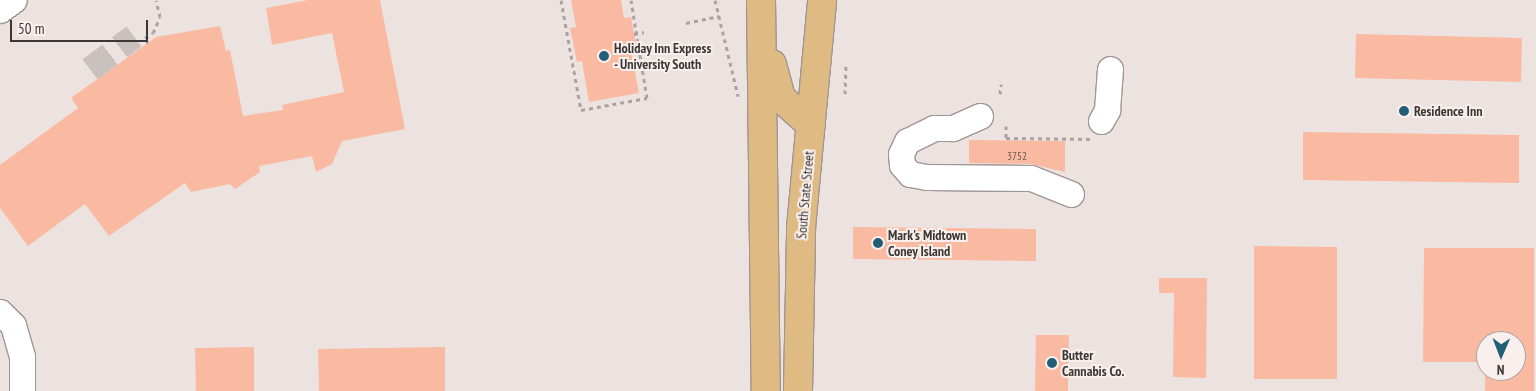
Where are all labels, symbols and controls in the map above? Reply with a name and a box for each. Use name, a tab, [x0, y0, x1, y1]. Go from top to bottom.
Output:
scale bar	[12, 10, 150, 42]
text: 50 m	[18, 19, 44, 38]
place label: Holiday Inn Express - University South	[614, 40, 712, 72]
marker: Holiday Inn Express - University South	[598, 50, 610, 62]
place label: Residence Inn	[1414, 103, 1483, 119]
marker: Residence Inn	[1398, 105, 1410, 117]
house number: 3752	[1007, 149, 1027, 163]
street label: South State Street	[793, 150, 817, 240]
place label: Mark's Midtown Coney Island	[888, 227, 966, 260]
marker: Mark's Midtown Coney Island	[872, 237, 884, 249]
north arrow	[1476, 331, 1526, 381]
place label: Butter Cannabis Co.	[1062, 347, 1125, 380]
marker: Butter Cannabis Co.	[1046, 357, 1058, 369]
text: N	[1497, 361, 1505, 379]

